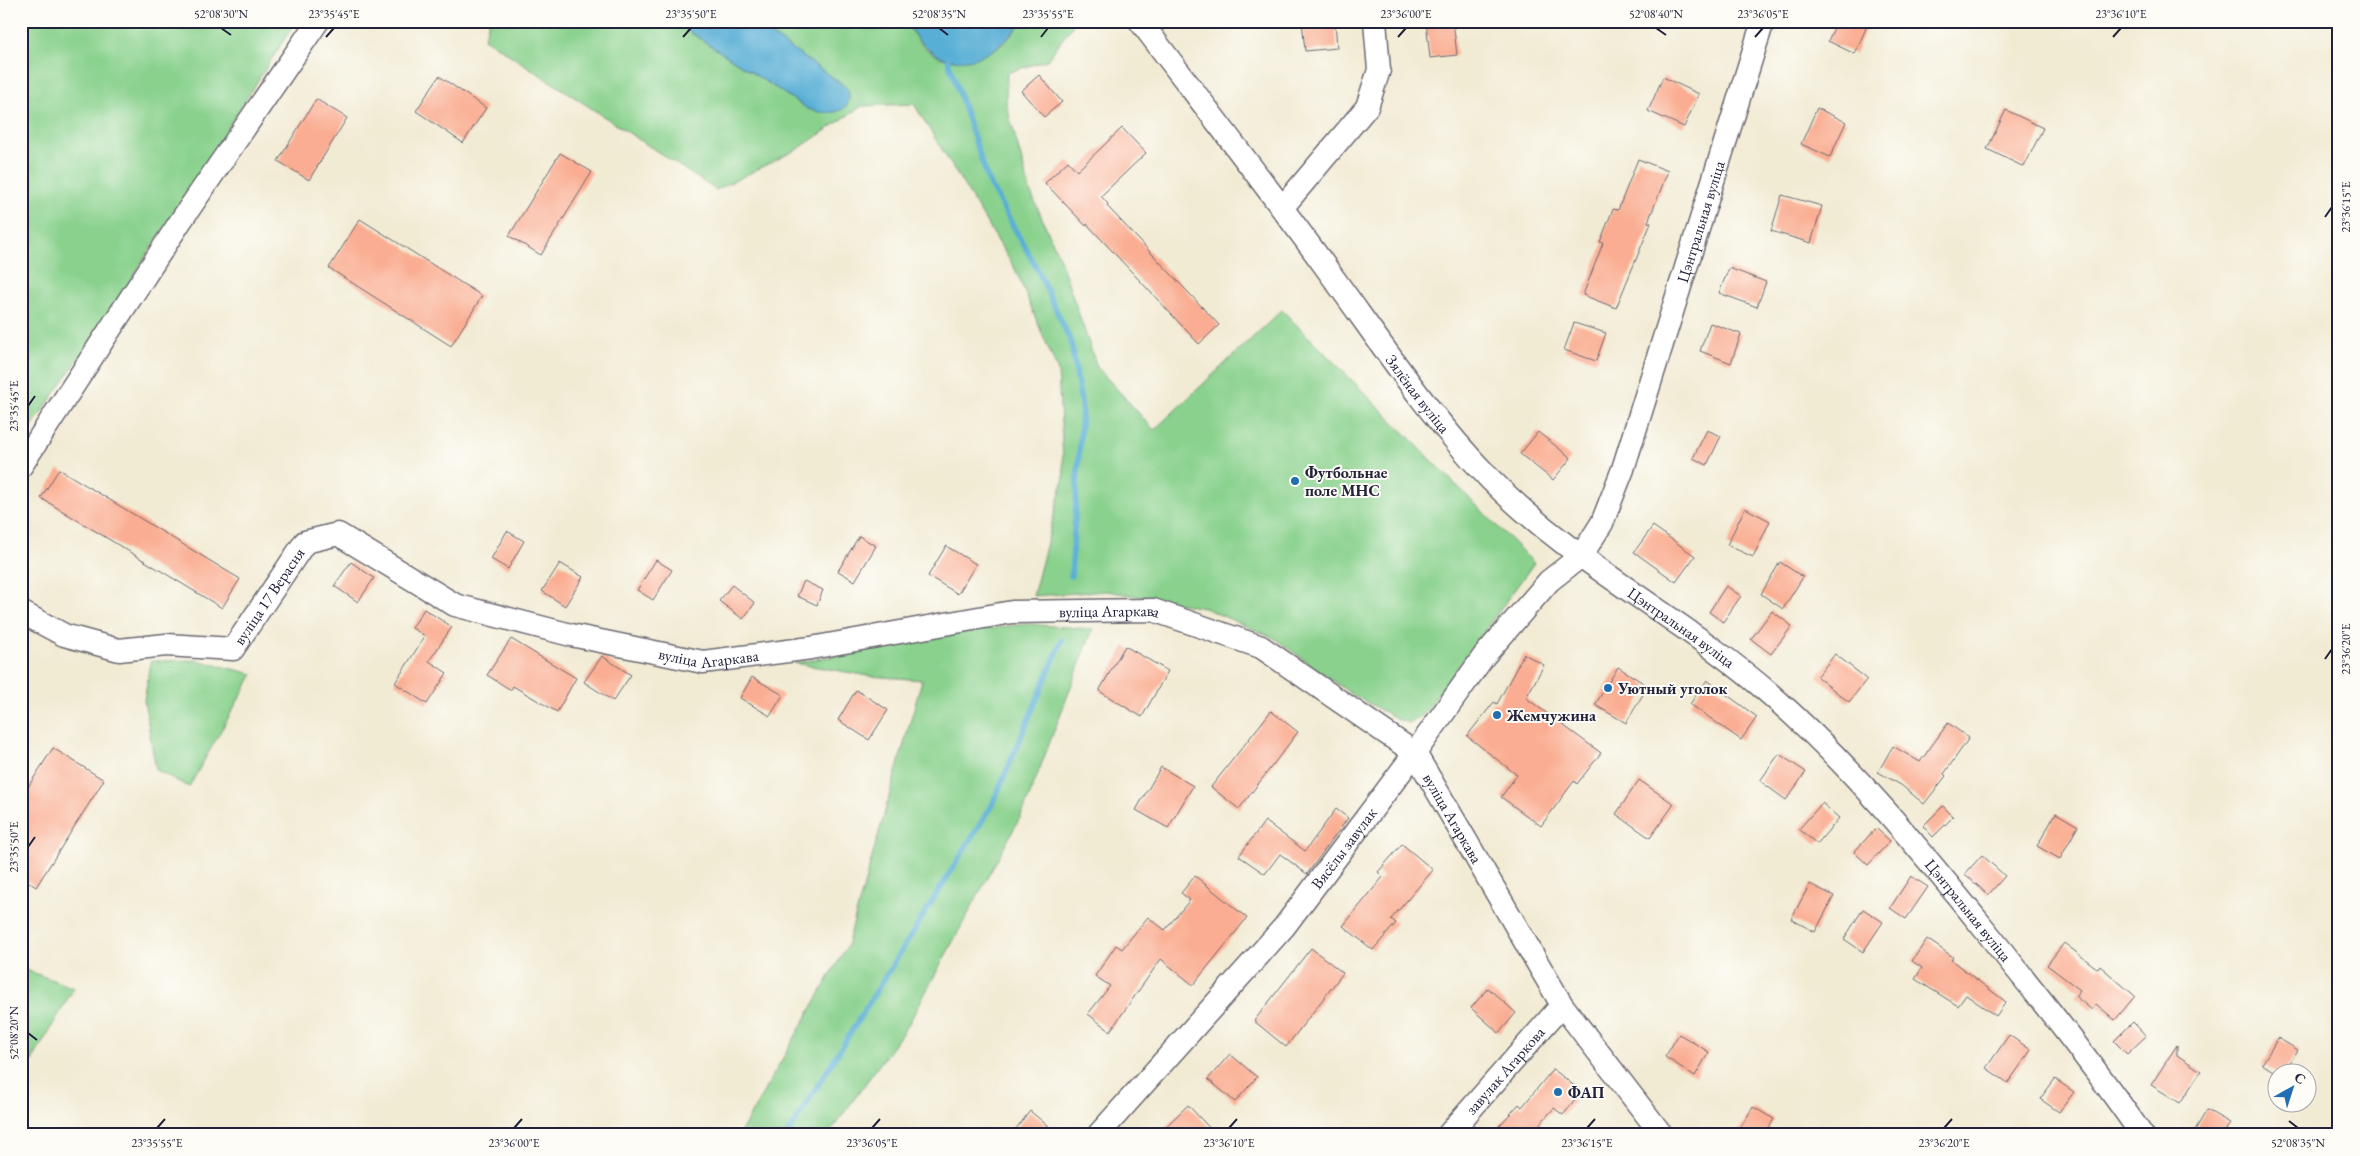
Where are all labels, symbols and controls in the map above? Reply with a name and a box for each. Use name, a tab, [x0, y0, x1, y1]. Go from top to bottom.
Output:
text: 52°08'30"N	[194, 6, 248, 22]
text: 23°35'45"E	[308, 6, 360, 22]
text: 23°35'50"E	[665, 6, 717, 22]
text: 52°08'35"N	[912, 6, 966, 22]
text: 23°35'55"E	[1022, 6, 1074, 22]
text: 23°36'00"E	[1380, 6, 1432, 22]
text: 52°08'40"N	[1629, 6, 1683, 22]
text: 23°36'05"E	[1737, 6, 1789, 22]
text: 23°36'10"E	[2095, 6, 2147, 22]
street label: Цэнтральная вуліца	[1671, 157, 1729, 285]
text: 23°36'15"E	[2338, 181, 2354, 233]
street label: Зялёная вуліца	[1381, 350, 1455, 438]
text: 23°35'45"E	[6, 380, 22, 432]
place label: Футбольнае поле МНС	[1305, 462, 1388, 501]
marker: Футбольнае поле МНС	[1289, 475, 1301, 487]
street label: вуліца 17 Верасня	[228, 543, 309, 649]
street label: Цэнтральная вуліца	[1624, 582, 1740, 673]
street label: вуліца Агаркава	[1059, 599, 1164, 622]
text: 23°36'20"E	[2338, 623, 2354, 675]
street label: вуліца Агаркава	[657, 643, 761, 673]
place label: Уютный уголок	[1617, 678, 1728, 699]
marker: Уютный уголок	[1602, 682, 1614, 694]
place label: Жемчужина	[1506, 705, 1597, 726]
marker: Жемчужина	[1491, 709, 1503, 721]
street label: вуліца Агаркава	[1418, 769, 1488, 867]
street label: Вясёлы завулак	[1306, 803, 1381, 893]
text: 23°35'50"E	[6, 821, 22, 873]
street label: Цэнтральная вуліца	[1921, 854, 2017, 966]
text: 52°08'20"N	[6, 1006, 22, 1060]
street label: завулак Агаркова	[1460, 1021, 1549, 1119]
north arrow	[2268, 1064, 2318, 1114]
text: С	[2291, 1068, 2310, 1088]
place label: ФАП	[1568, 1082, 1605, 1103]
marker: ФАП	[1552, 1086, 1564, 1098]
text: 23°35'55"E	[131, 1135, 183, 1151]
text: 23°36'00"E	[488, 1135, 540, 1151]
text: 23°36'05"E	[846, 1135, 898, 1151]
text: 23°36'10"E	[1203, 1135, 1255, 1151]
text: 23°36'15"E	[1561, 1135, 1613, 1151]
text: 23°36'20"E	[1918, 1135, 1970, 1151]
text: 52°08'35"N	[2271, 1135, 2325, 1151]

